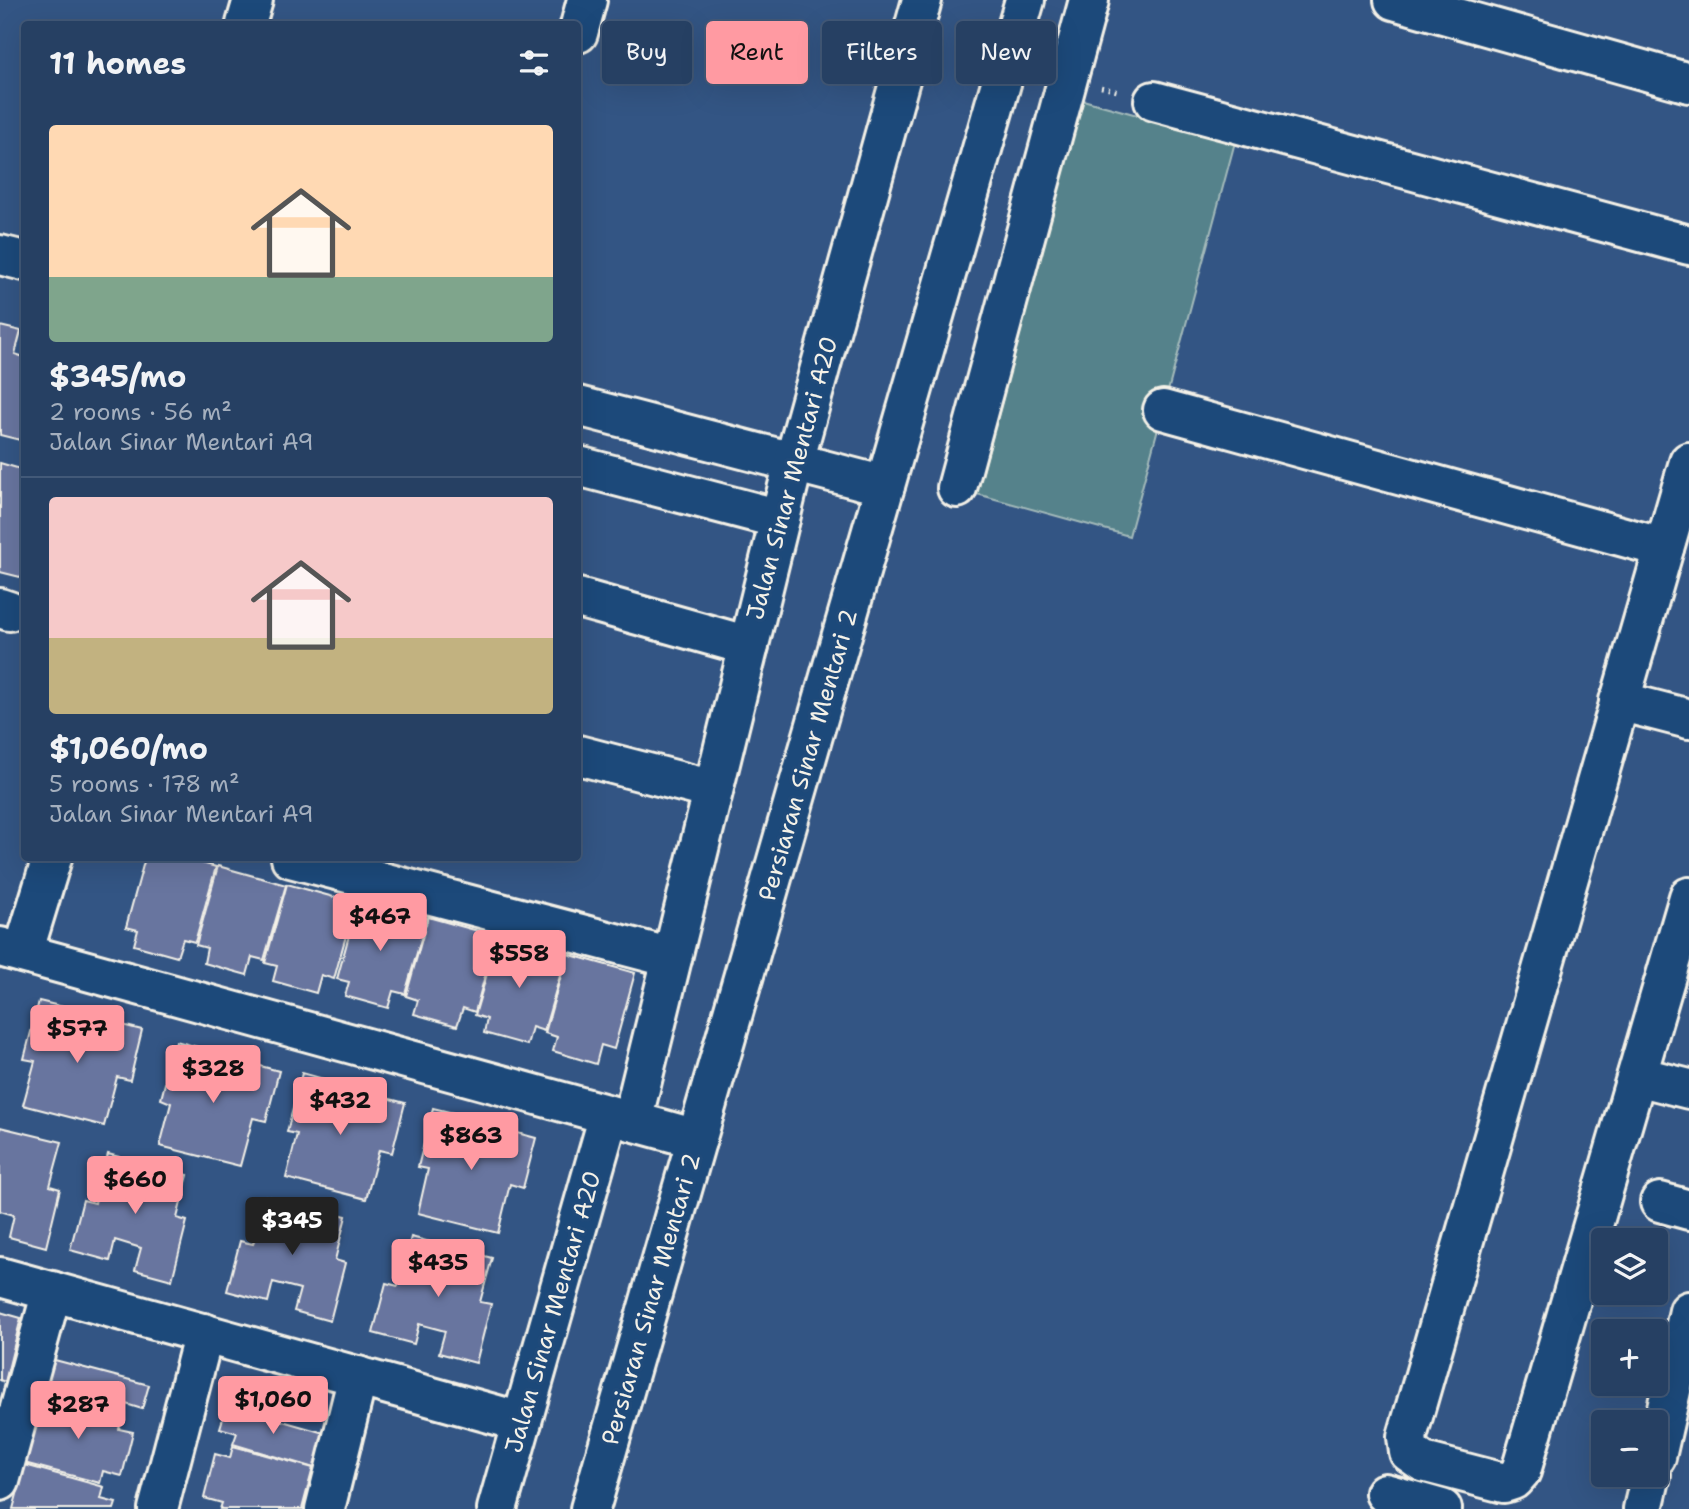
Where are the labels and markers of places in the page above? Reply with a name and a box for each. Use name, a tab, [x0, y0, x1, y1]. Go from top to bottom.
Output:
pin: $467	[339, 894, 421, 953]
pin: $558	[478, 930, 560, 990]
pin: $577	[36, 1006, 118, 1065]
pin: $328	[172, 1046, 254, 1105]
pin: $432	[299, 1078, 381, 1137]
pin: $863	[430, 1112, 512, 1172]
pin: $660	[94, 1156, 176, 1216]
pin: $345	[251, 1198, 333, 1257]
pin: $435	[397, 1240, 479, 1299]
pin: $1,060	[216, 1376, 330, 1436]
pin: $287	[37, 1382, 119, 1441]

